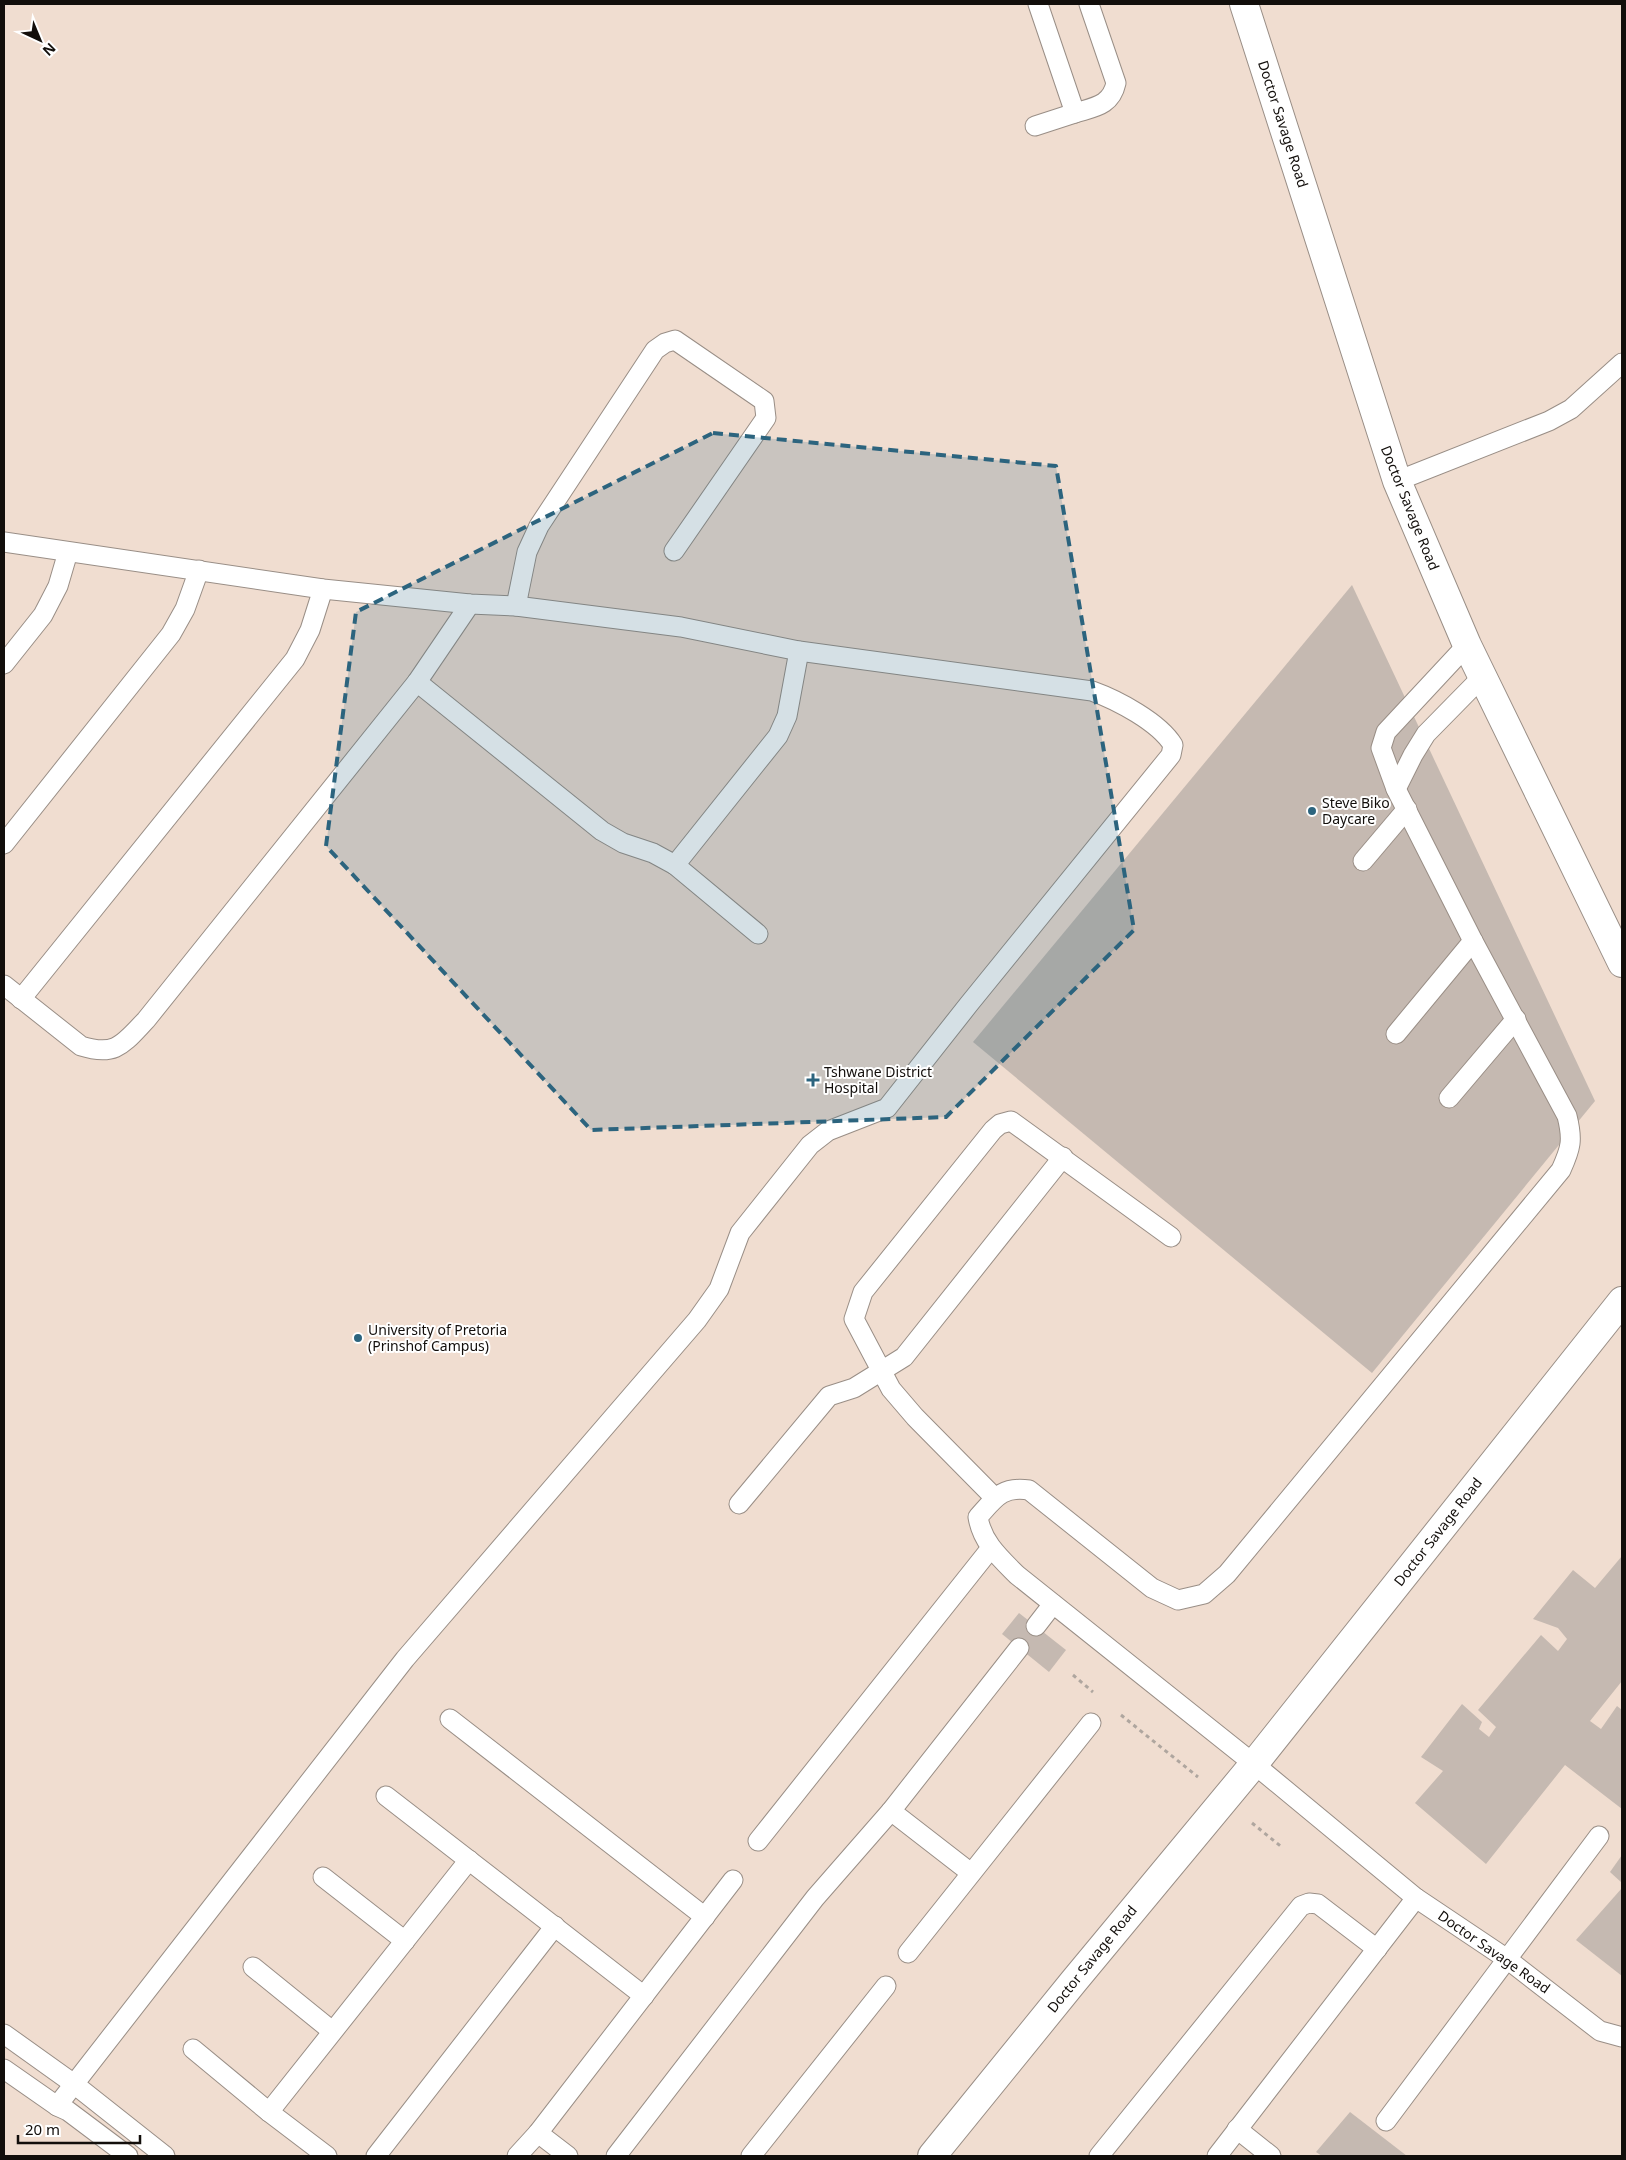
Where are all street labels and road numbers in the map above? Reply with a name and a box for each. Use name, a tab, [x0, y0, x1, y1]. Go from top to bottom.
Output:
street label: Doctor Savage Road	[1254, 58, 1313, 190]
street label: Doctor Savage Road	[1377, 443, 1444, 573]
street label: Doctor Savage Road	[1389, 1474, 1486, 1590]
street label: Doctor Savage Road	[1042, 1901, 1141, 2016]
street label: Doctor Savage Road	[1435, 1906, 1554, 1997]

